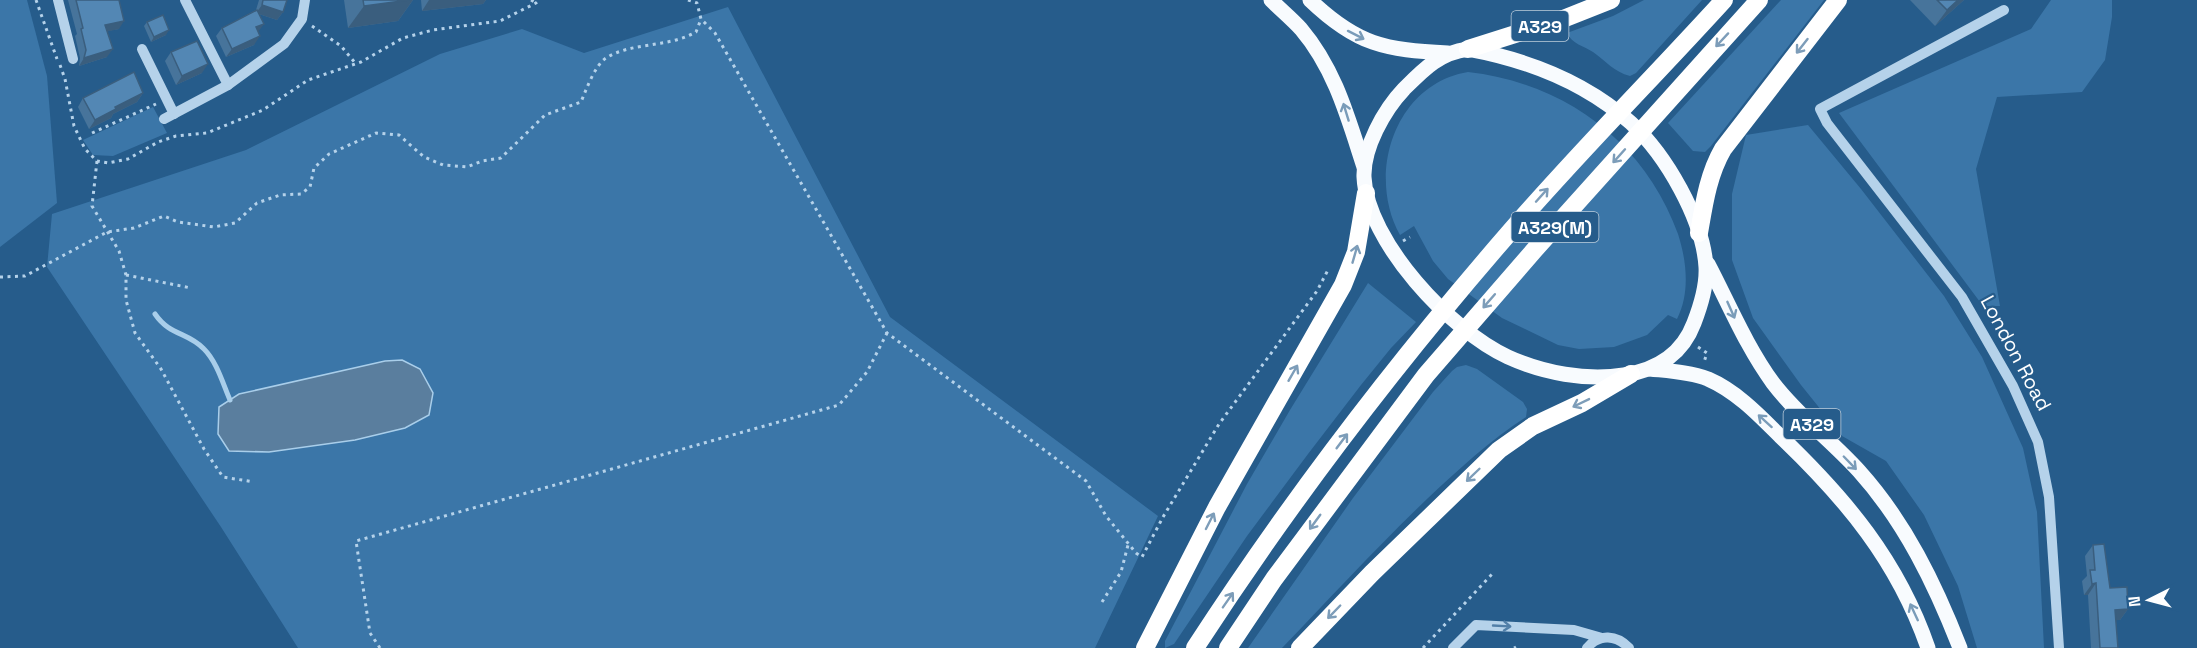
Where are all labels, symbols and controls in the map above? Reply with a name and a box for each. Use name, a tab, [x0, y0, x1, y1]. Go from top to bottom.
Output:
road number: A329	[1512, 11, 1568, 41]
one-way arrow	[1346, 30, 1364, 42]
one-way arrow	[1715, 32, 1729, 47]
one-way arrow	[1795, 38, 1808, 54]
one-way arrow	[1340, 103, 1351, 122]
one-way arrow	[1612, 148, 1626, 163]
one-way arrow	[1535, 188, 1549, 203]
road number: A329(M)	[1512, 212, 1598, 242]
one-way arrow	[1350, 245, 1361, 264]
street label: London Road	[1975, 291, 2057, 415]
one-way arrow	[1482, 293, 1496, 308]
one-way arrow	[1726, 301, 1738, 319]
one-way arrow	[1287, 365, 1299, 382]
one-way arrow	[1572, 398, 1590, 410]
road number: A329	[1784, 409, 1840, 439]
one-way arrow	[1758, 415, 1773, 429]
one-way arrow	[1335, 434, 1348, 450]
one-way arrow	[1843, 455, 1858, 470]
one-way arrow	[1465, 468, 1480, 482]
one-way arrow	[1204, 513, 1216, 530]
one-way arrow	[1309, 514, 1322, 530]
north arrow	[2119, 570, 2179, 630]
one-way arrow	[1222, 592, 1234, 608]
text: N	[2124, 595, 2146, 608]
one-way arrow	[1326, 604, 1341, 619]
one-way arrow	[1907, 604, 1919, 622]
one-way arrow	[1492, 621, 1512, 632]

